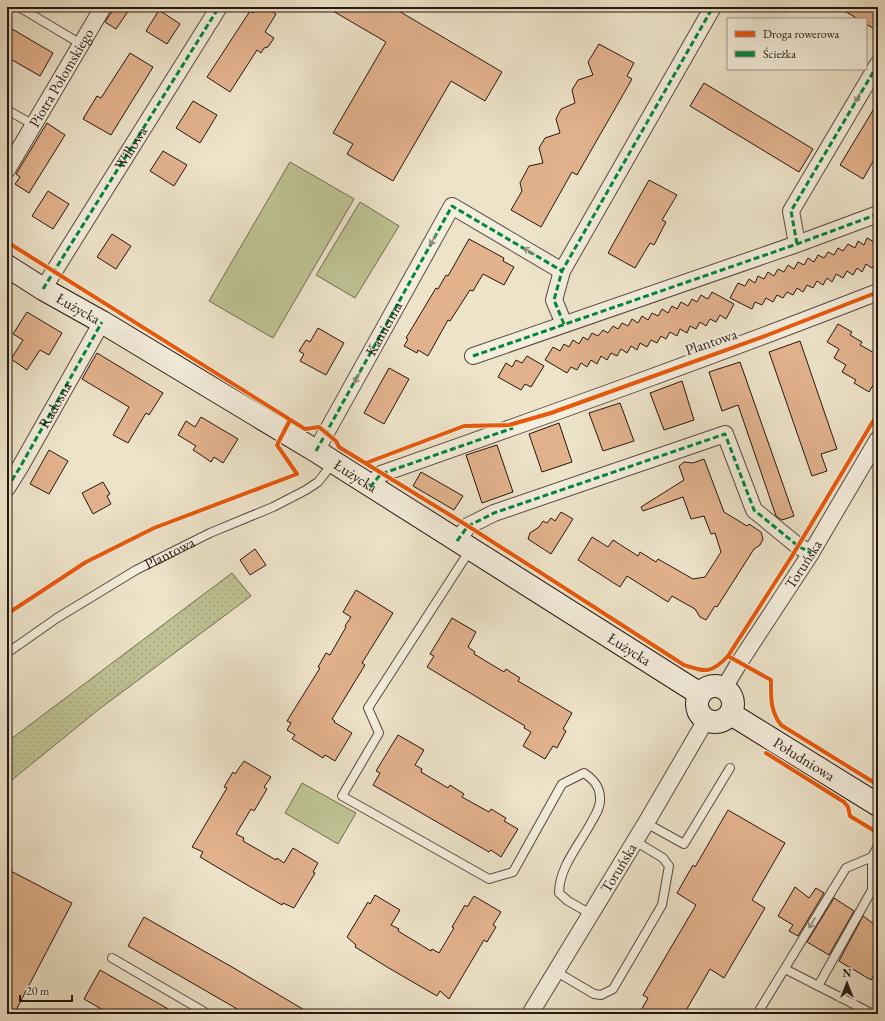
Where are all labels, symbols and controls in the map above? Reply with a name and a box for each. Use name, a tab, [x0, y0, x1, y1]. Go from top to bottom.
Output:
legend	[727, 18, 867, 70]
street label: Piotra Połomskiego	[24, 25, 97, 130]
text: Droga rowerowa	[763, 26, 840, 42]
text: Ścieżka	[763, 46, 796, 62]
one-way arrow	[853, 91, 861, 103]
street label: Willowa	[110, 123, 151, 173]
one-way arrow	[429, 234, 437, 246]
one-way arrow	[523, 246, 535, 254]
street label: Łużycka	[53, 288, 104, 328]
street label: Kamienna	[361, 298, 406, 359]
street label: Plantowa	[682, 324, 739, 359]
one-way arrow	[352, 372, 360, 384]
street label: Radosna	[34, 378, 75, 431]
street label: Łużycka	[331, 455, 381, 496]
street label: Plantowa	[141, 532, 198, 573]
street label: Toruńska	[780, 536, 826, 592]
street label: Łużycka	[604, 628, 655, 670]
street label: Południowa	[770, 733, 839, 785]
street label: Toruńska	[596, 839, 641, 896]
one-way arrow	[808, 917, 816, 928]
north arrow	[827, 963, 867, 1003]
text: N	[843, 966, 852, 980]
scale bar	[20, 977, 72, 1003]
text: 20 m	[26, 983, 50, 999]

